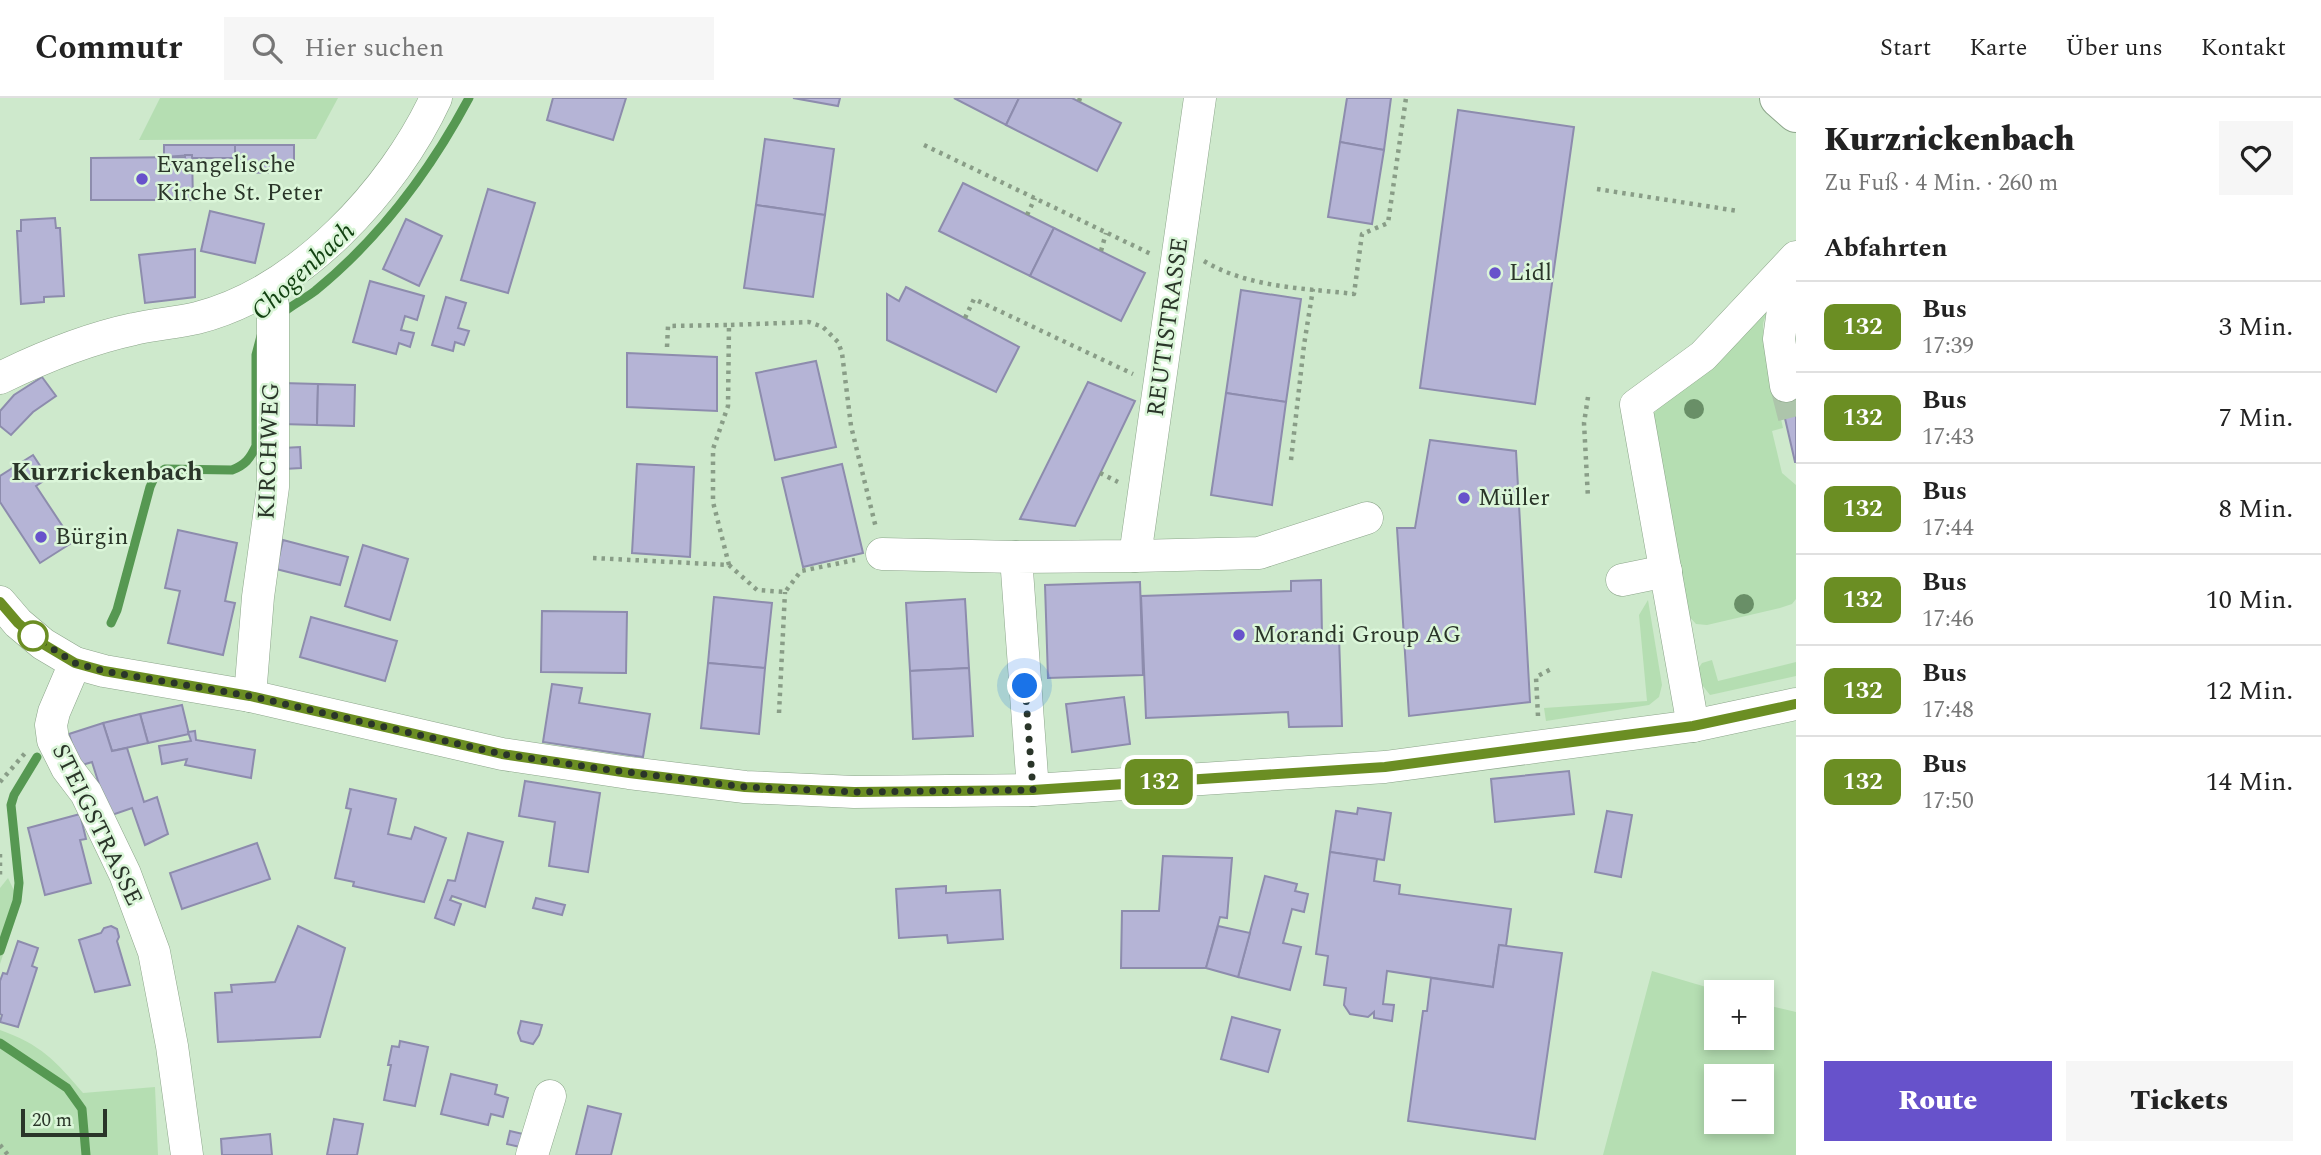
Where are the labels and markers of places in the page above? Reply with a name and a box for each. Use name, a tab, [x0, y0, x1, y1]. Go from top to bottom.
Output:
place label: Evangelische Kirche St. Peter	[156, 147, 323, 211]
marker: Evangelische Kirche St. Peter	[134, 171, 150, 187]
place label: Lidl	[1509, 255, 1552, 291]
marker: Lidl	[1487, 265, 1503, 281]
place label: Müller	[1478, 480, 1550, 516]
marker: Müller	[1456, 490, 1472, 506]
place label: Bürgin	[55, 519, 128, 555]
marker: Bürgin	[33, 529, 49, 545]
place label: Morandi Group AG	[1253, 617, 1461, 653]
unlabelled marker	[18, 621, 48, 651]
marker: Morandi Group AG	[1231, 627, 1247, 643]

